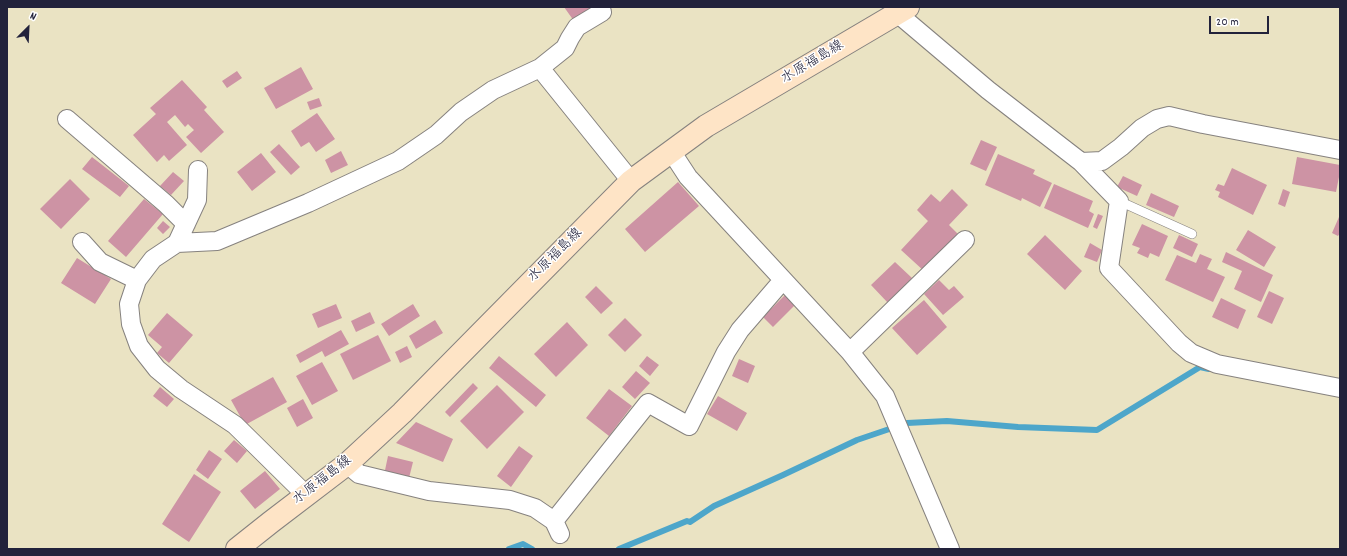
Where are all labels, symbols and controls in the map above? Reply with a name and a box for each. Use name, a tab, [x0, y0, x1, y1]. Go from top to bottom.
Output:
north arrow	[8, 8, 48, 48]
scale bar	[1211, 8, 1271, 34]
text: N	[27, 9, 39, 25]
text: 20 m	[1216, 14, 1239, 31]
street label: 水原福島線	[779, 38, 847, 88]
street label: 水原福島線	[525, 225, 587, 287]
street label: 水原福島線	[290, 453, 356, 509]

